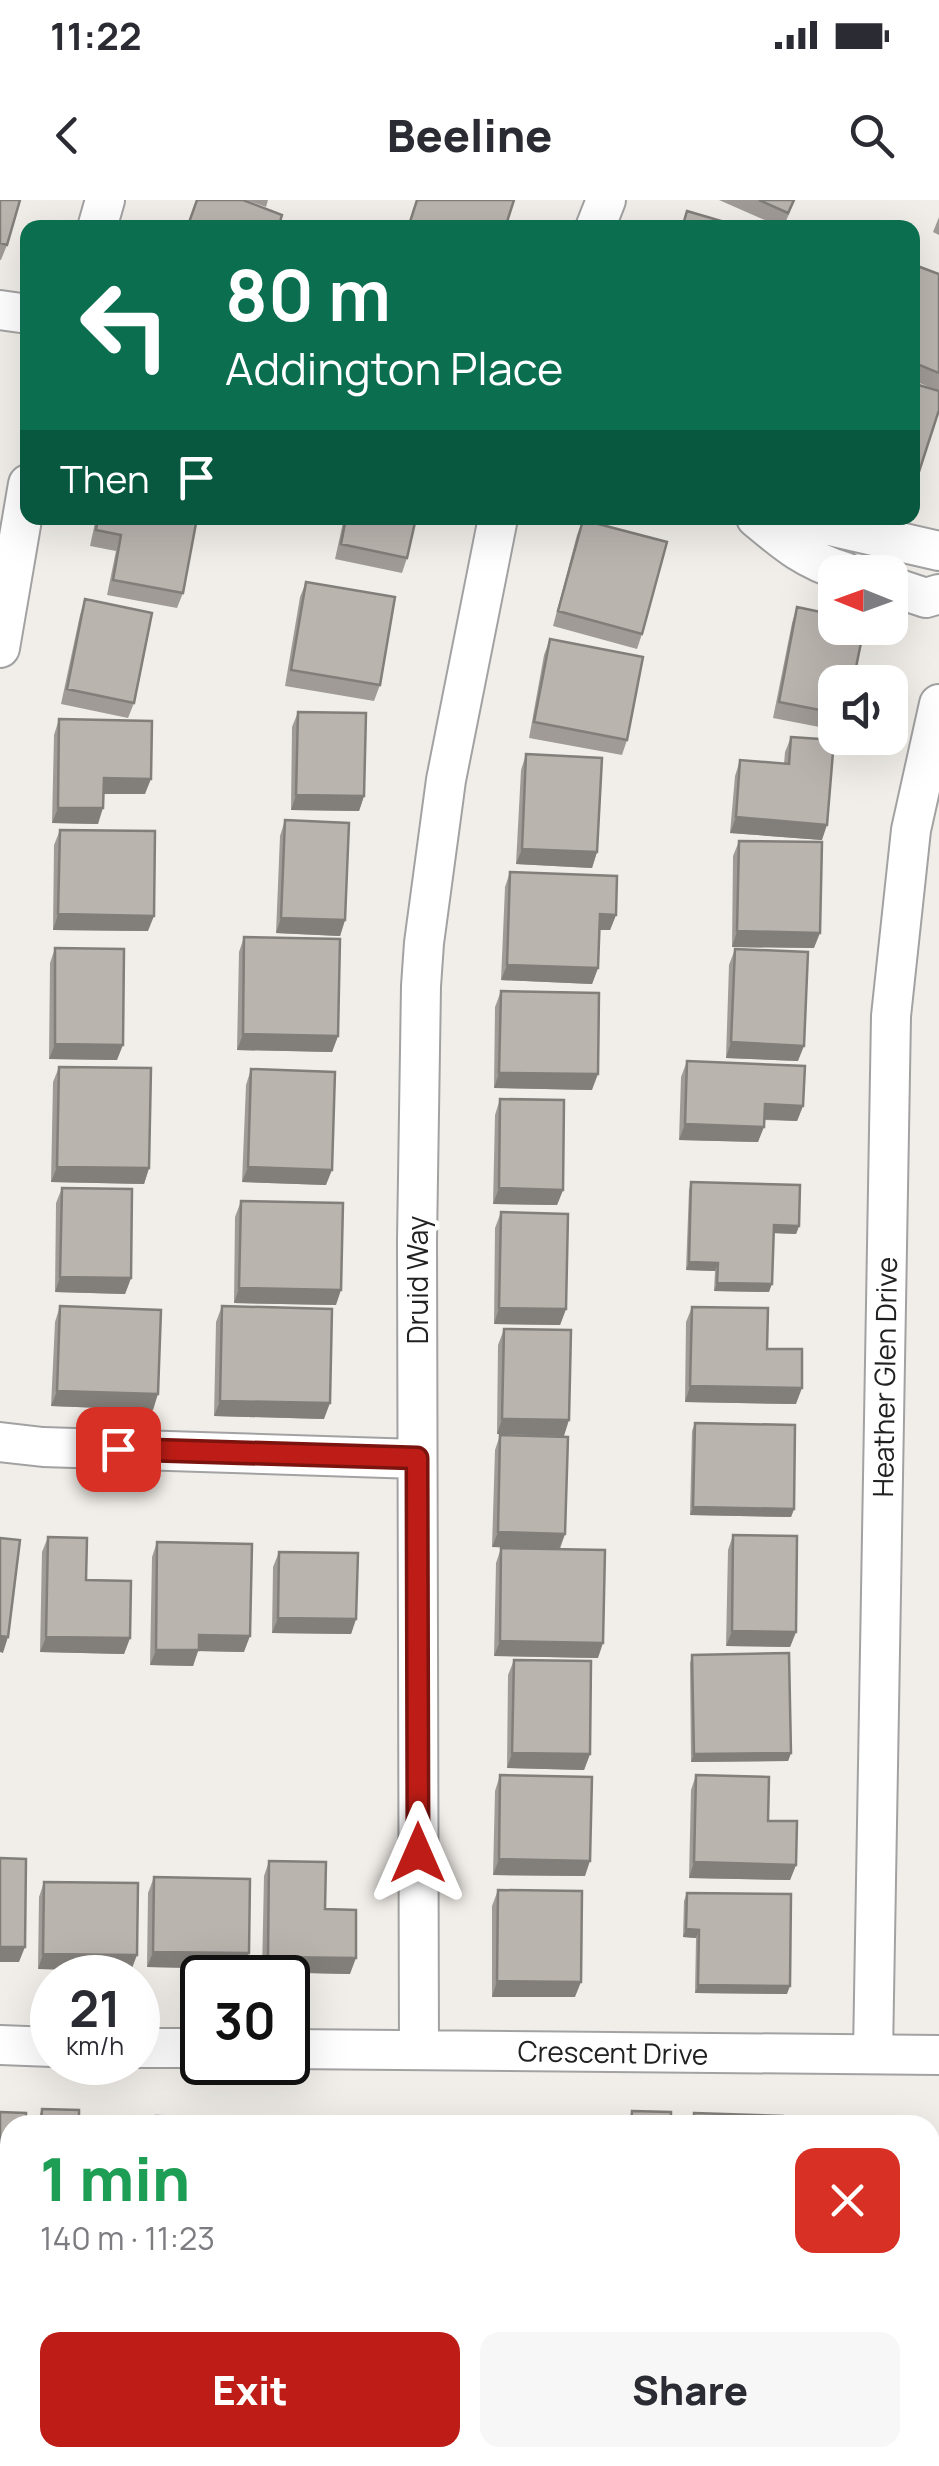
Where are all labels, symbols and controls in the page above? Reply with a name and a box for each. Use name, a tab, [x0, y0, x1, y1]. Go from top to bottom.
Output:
text: 11:22	[50, 9, 142, 61]
text: Beeline	[387, 104, 552, 166]
icon: back	[40, 108, 95, 163]
icon: search	[844, 108, 899, 163]
text: 80 m	[225, 246, 391, 342]
icon: left	[60, 260, 190, 390]
text: Addington Place	[225, 337, 563, 399]
icon: arrive	[169, 450, 224, 505]
text: Then	[60, 452, 149, 504]
north arrow	[818, 555, 908, 645]
map controls	[818, 555, 908, 755]
button: sound	[818, 665, 908, 755]
street label: Druid Way	[398, 1215, 436, 1344]
street label: Heather Glen Drive	[863, 1256, 905, 1498]
pin	[76, 1407, 161, 1492]
icon: arrive	[91, 1422, 146, 1477]
position arrow	[366, 1801, 470, 1905]
speed limit sign: 30	[180, 1955, 310, 2085]
text: 21	[69, 1974, 121, 2042]
text: km/h	[66, 2028, 124, 2063]
street label: Crescent Drive	[517, 2031, 709, 2073]
text: 1 min	[40, 2137, 190, 2219]
button: close	[795, 2148, 900, 2253]
text: 140 m · 11:23	[40, 2216, 215, 2260]
button: Exit	[40, 2332, 460, 2447]
button: Share	[480, 2332, 900, 2447]

